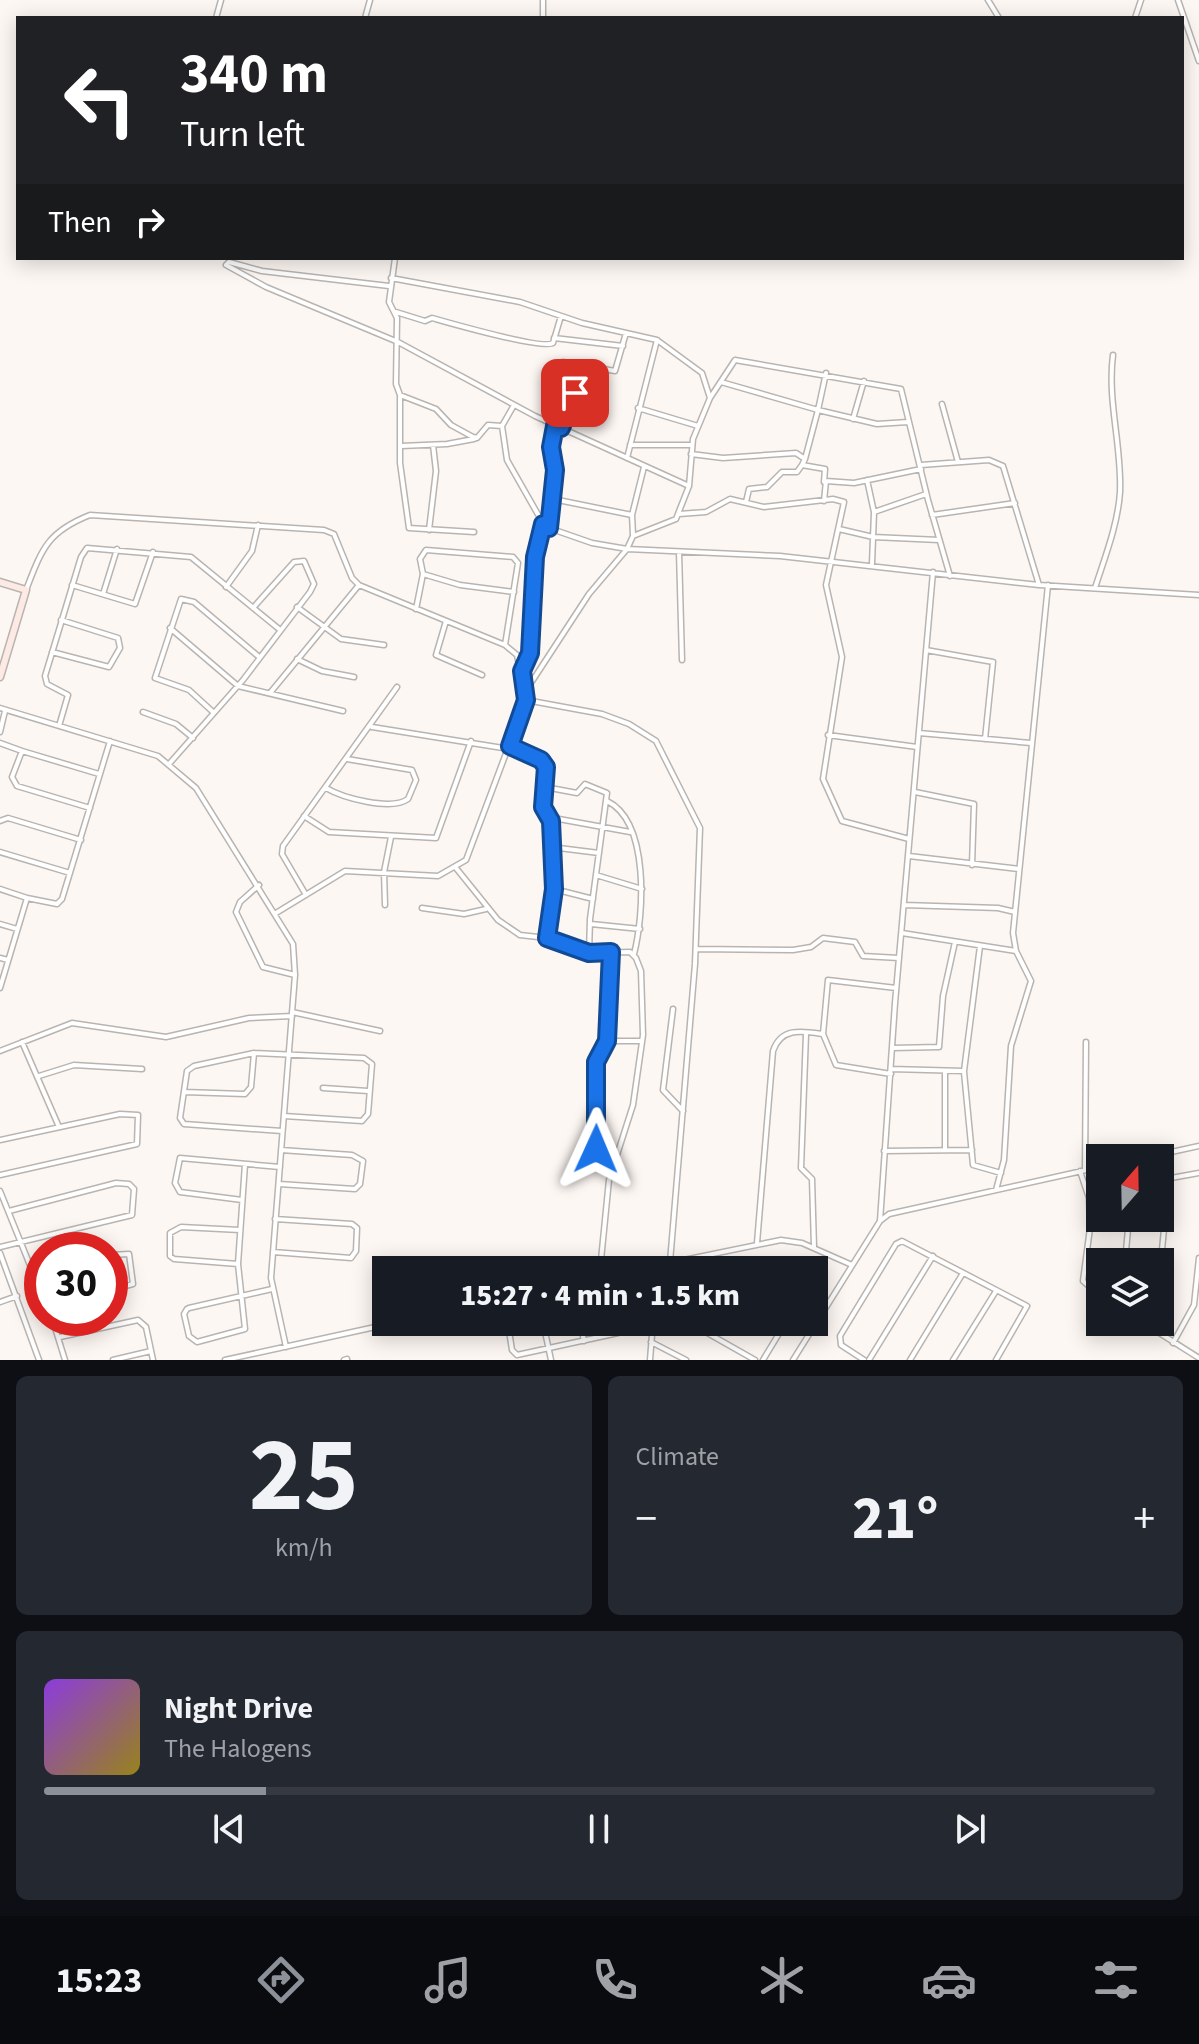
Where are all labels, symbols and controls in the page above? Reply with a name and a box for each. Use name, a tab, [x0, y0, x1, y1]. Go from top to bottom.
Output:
text: 340 m	[180, 35, 328, 114]
icon: left	[48, 48, 152, 152]
text: Turn left	[180, 109, 305, 160]
icon: right	[128, 200, 172, 244]
text: Then	[48, 201, 112, 244]
pin	[541, 359, 609, 427]
icon: arrive	[553, 371, 597, 415]
position arrow	[554, 1107, 638, 1191]
north arrow	[1086, 1144, 1174, 1232]
map controls	[1086, 1144, 1174, 1336]
speed limit sign: 30	[24, 1232, 128, 1336]
button: layers	[1086, 1248, 1174, 1336]
text: 15:27 · 4 min · 1.5 km	[460, 1274, 740, 1317]
text: 25	[249, 1403, 359, 1551]
text: Climate	[636, 1438, 719, 1475]
text: 21°	[852, 1477, 938, 1562]
text: −	[636, 1488, 657, 1551]
text: +	[1133, 1488, 1155, 1551]
text: km/h	[275, 1529, 333, 1566]
text: Night Drive	[164, 1687, 313, 1730]
text: The Halogens	[164, 1730, 312, 1767]
icon: previous	[207, 1807, 251, 1851]
icon: pause	[577, 1807, 621, 1851]
icon: next	[948, 1807, 992, 1851]
icon: directions	[253, 1952, 309, 2008]
icon: music	[420, 1952, 476, 2008]
icon: phone	[587, 1952, 643, 2008]
icon: climate	[754, 1952, 810, 2008]
icon: car	[921, 1952, 977, 2008]
icon: filters	[1088, 1952, 1144, 2008]
text: 15:23	[55, 1955, 142, 2006]

